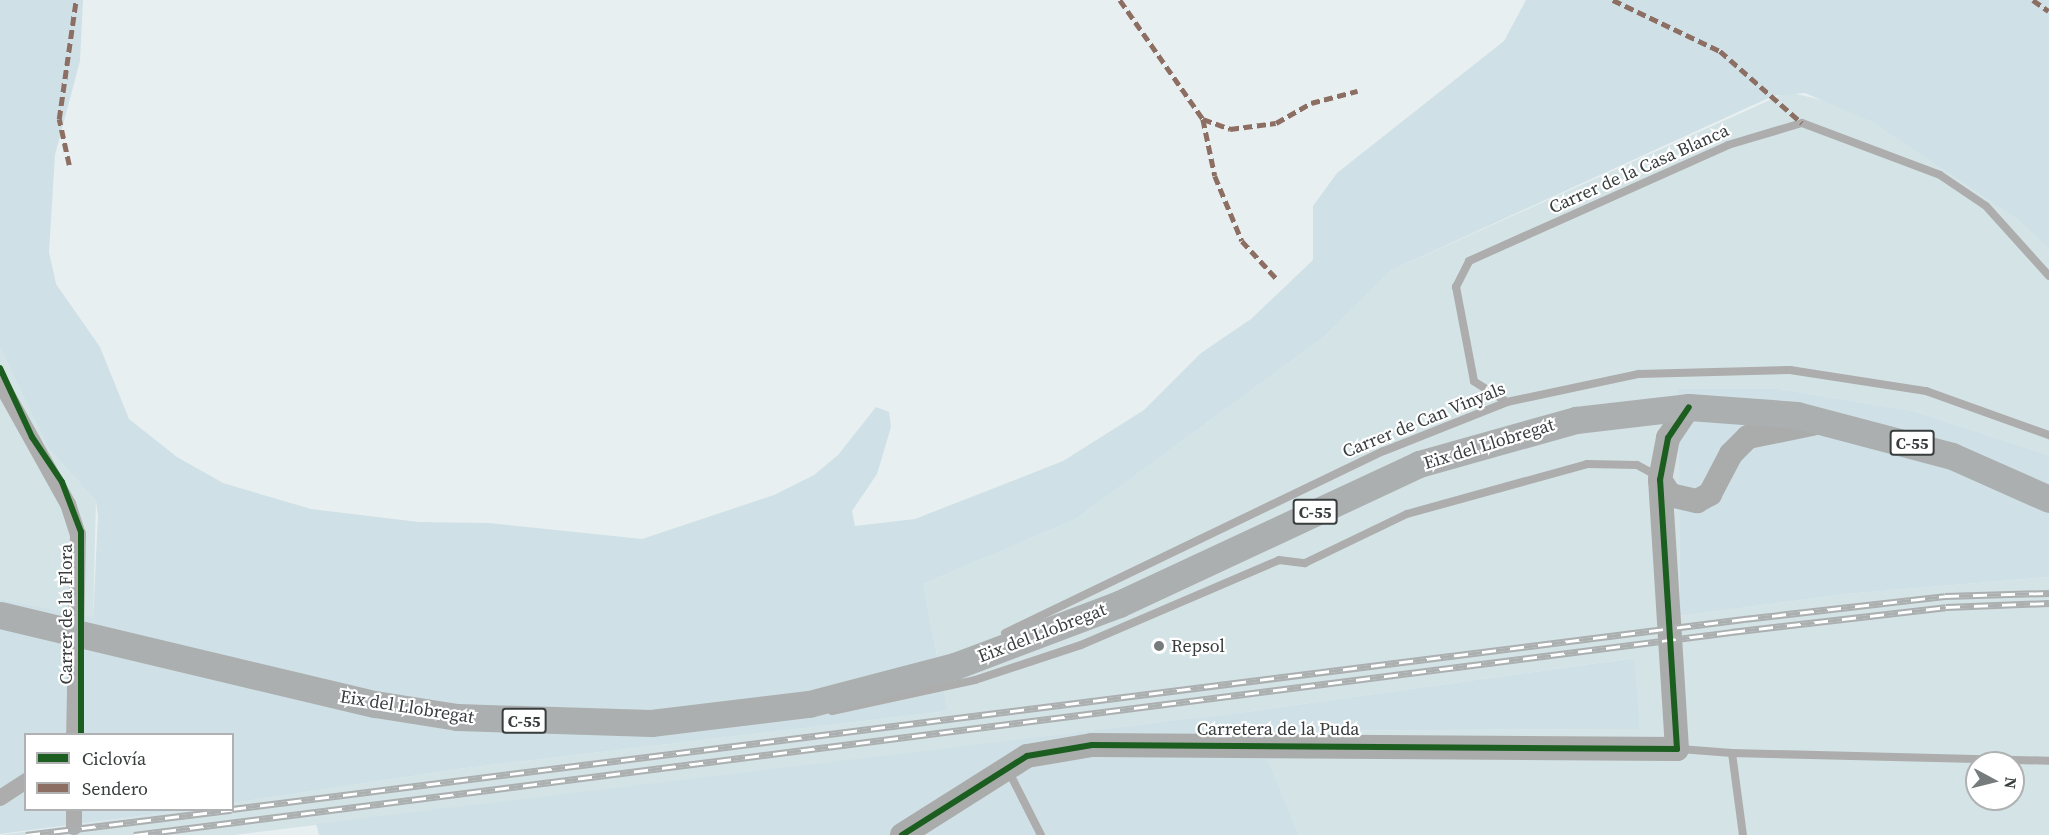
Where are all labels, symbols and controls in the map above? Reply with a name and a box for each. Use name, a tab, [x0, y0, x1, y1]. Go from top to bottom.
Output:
street label: Carrer de la Casa Blanca	[1546, 120, 1732, 218]
street label: Carrer de Can Vinyals	[1339, 377, 1509, 463]
street label: Eix del Llobregat	[1421, 414, 1557, 474]
road number: C-55	[1890, 430, 1934, 456]
road number: C-55	[1292, 499, 1338, 525]
street label: Carrer de la Flora	[55, 544, 77, 684]
street label: Eix del Llobregat	[975, 599, 1109, 667]
place label: Repsol	[1171, 635, 1225, 657]
marker: Repsol	[1152, 639, 1166, 653]
street label: Eix del Llobregat	[338, 686, 476, 728]
road number: C-55	[502, 708, 546, 734]
street label: Carretera de la Puda	[1197, 718, 1359, 740]
legend	[24, 733, 234, 811]
text: Ciclovía	[82, 746, 146, 771]
north arrow	[1965, 751, 2025, 811]
text: Sendero	[82, 776, 148, 801]
text: N	[1999, 776, 2023, 790]

